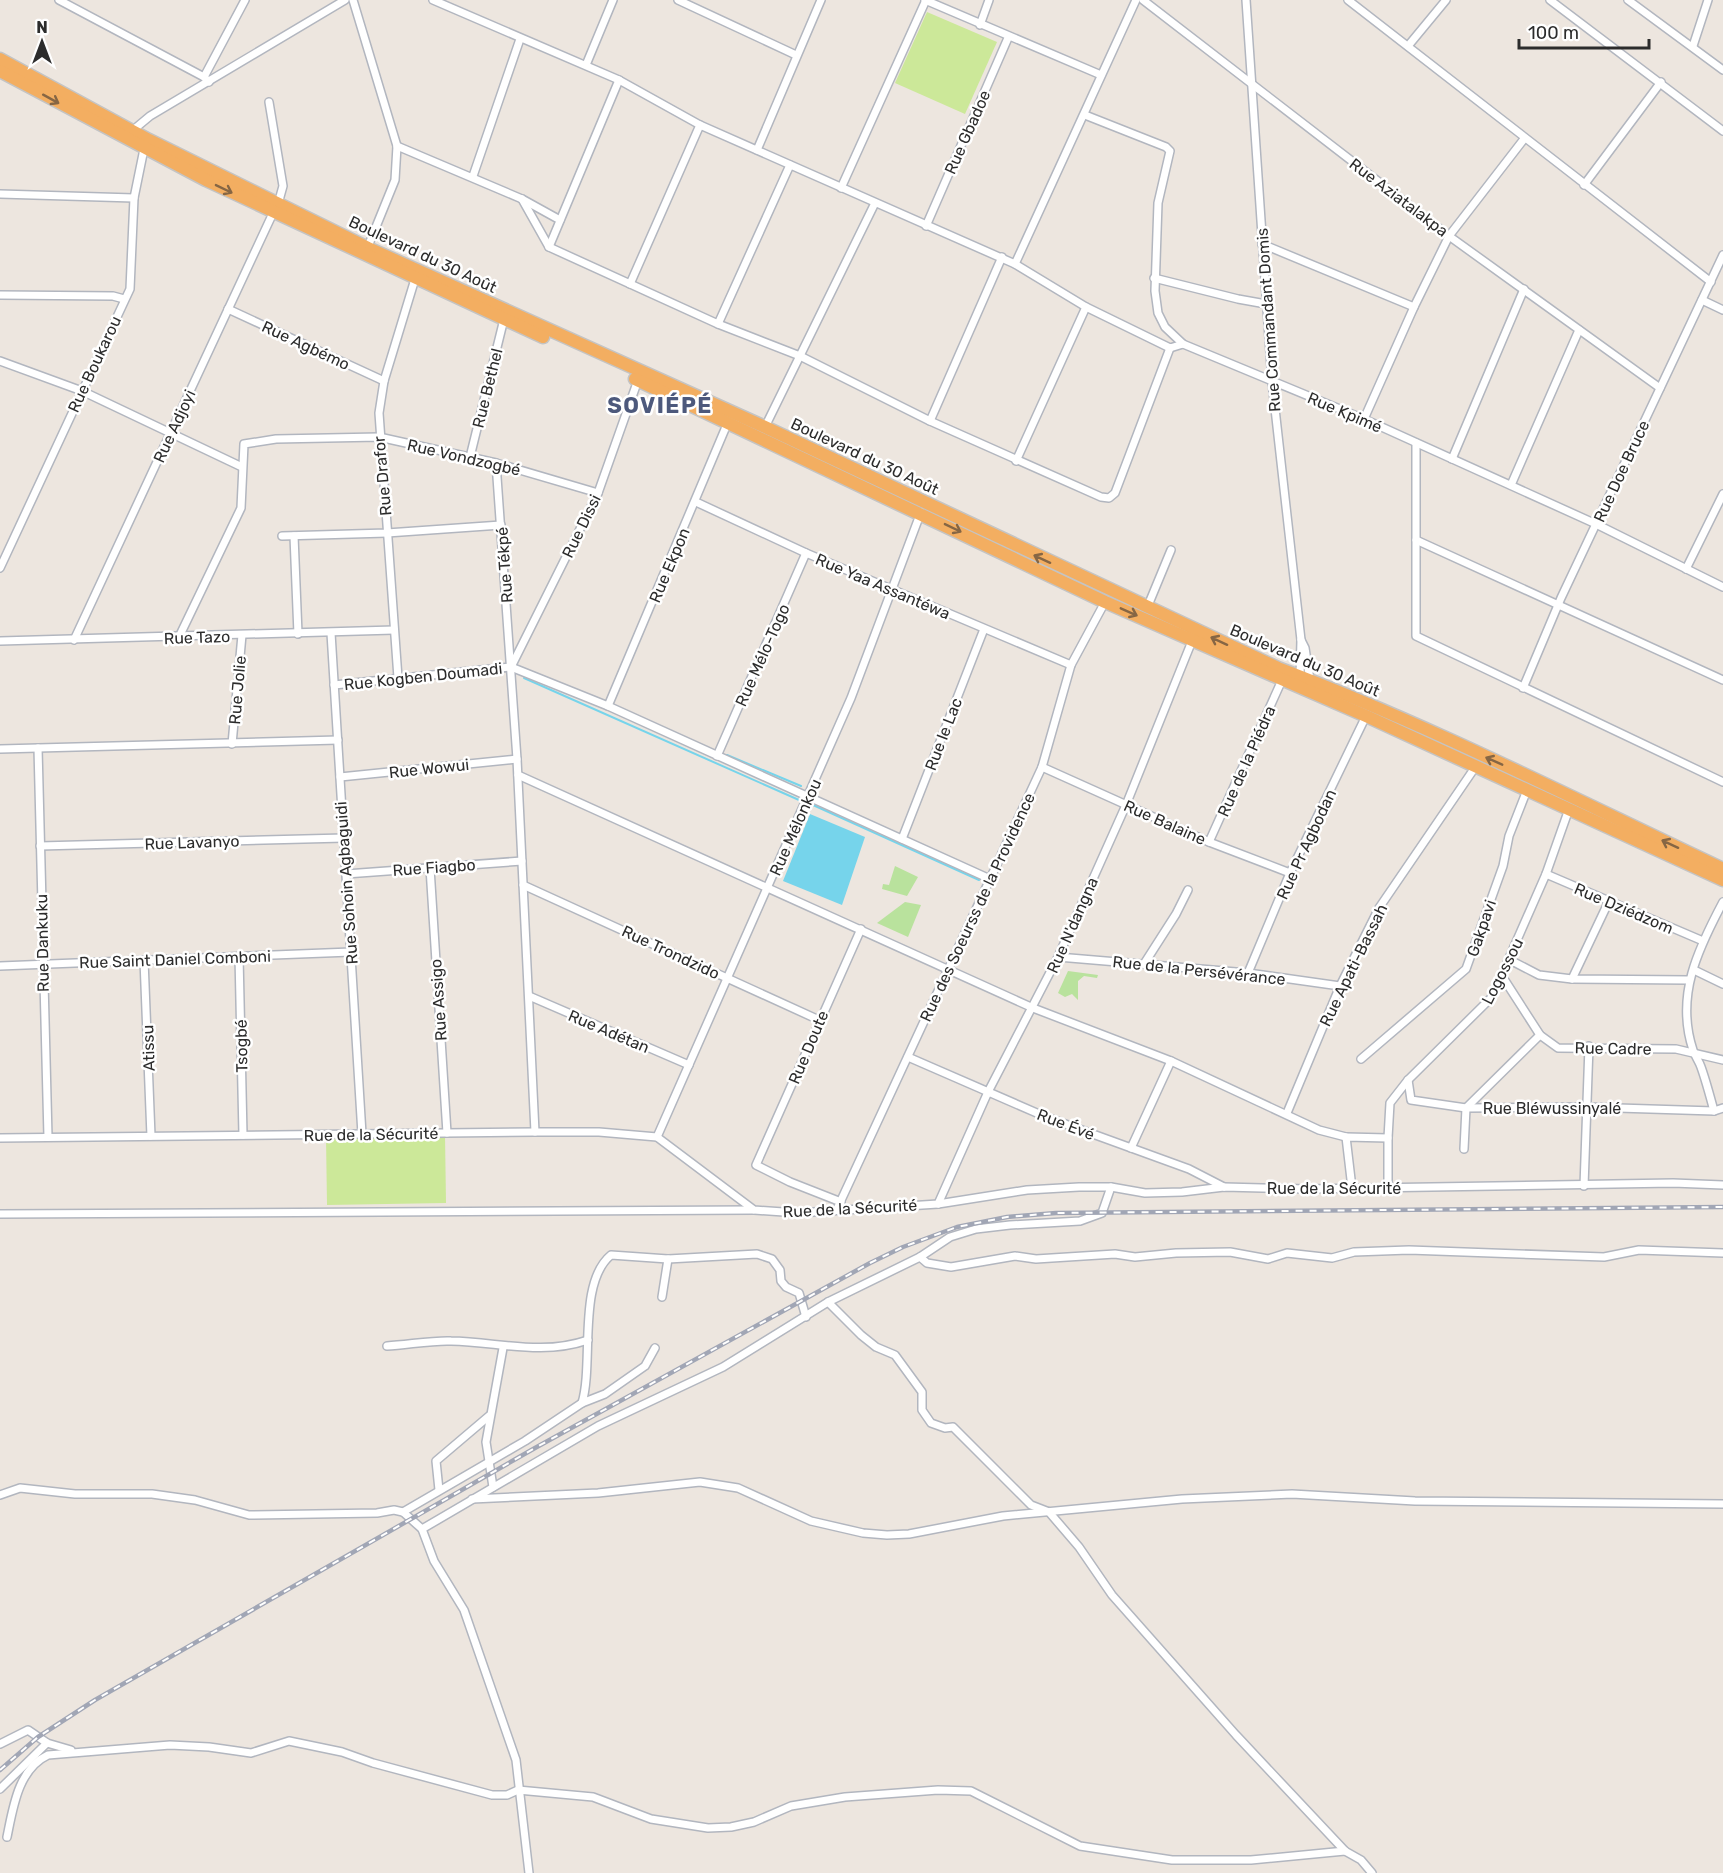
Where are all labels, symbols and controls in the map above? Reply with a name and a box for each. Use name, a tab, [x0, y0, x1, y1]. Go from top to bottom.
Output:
north arrow	[12, 12, 72, 72]
scale bar	[1519, 12, 1650, 50]
text: N	[36, 18, 48, 37]
text: 100 m	[1528, 22, 1579, 44]
street label: Rue Gbadoe	[940, 87, 994, 177]
one-way arrow	[42, 93, 59, 105]
street label: Rue Aziatalakpa	[1346, 154, 1452, 241]
one-way arrow	[214, 184, 232, 196]
street label: Boulevard du 30 Août	[346, 212, 500, 297]
street label: Rue Commandant Domis	[1253, 227, 1284, 413]
street label: Rue Boukarou	[64, 313, 125, 415]
street label: Rue Agbémo	[259, 317, 353, 374]
street label: Rue Bethel	[468, 346, 507, 430]
street label: Rue Adjoyi	[149, 387, 200, 466]
street label: Rue Kpimé	[1305, 388, 1385, 437]
district label: SOVIÉPÉ	[607, 392, 713, 419]
street label: Boulevard du 30 Août	[788, 414, 942, 499]
street label: Rue Doe Bruce	[1590, 417, 1653, 525]
street label: Rue Drafor	[370, 435, 395, 517]
street label: Rue Vondzogbé	[405, 435, 523, 480]
street label: Rue Dissi	[558, 491, 605, 561]
one-way arrow	[944, 522, 962, 534]
street label: Rue Ekpon	[645, 525, 694, 605]
street label: Rue Tékpé	[492, 526, 517, 604]
street label: Rue Yaa Assantéwa	[813, 550, 953, 623]
one-way arrow	[1033, 552, 1051, 564]
street label: Rue Mélo-Togo	[731, 601, 794, 709]
one-way arrow	[1119, 607, 1137, 619]
street label: Boulevard du 30 Août	[1227, 620, 1383, 701]
street label: Rue Tazo	[163, 627, 231, 648]
one-way arrow	[1210, 634, 1228, 646]
street label: Rue Jolie	[225, 655, 250, 725]
street label: Rue Kogben Doumadi	[343, 659, 503, 694]
street label: Rue le Lac	[921, 695, 966, 773]
street label: Rue de la Piédra	[1213, 703, 1279, 820]
one-way arrow	[1485, 754, 1503, 766]
street label: Rue Wowui	[388, 755, 470, 782]
street label: Rue Mélonkou	[766, 776, 825, 879]
street label: Rue Pr Agbodan	[1273, 786, 1340, 902]
street label: Rue des Soeurss de la Providence	[916, 790, 1039, 1025]
street label: Rue Balaine	[1121, 796, 1209, 849]
street label: Rue Sohoin Agbaguidi	[331, 801, 362, 965]
street label: Rue Lavanyo	[144, 831, 240, 854]
one-way arrow	[1661, 838, 1680, 849]
street label: Rue Fiagbo	[392, 855, 476, 880]
street label: Rue N'dangna	[1043, 874, 1102, 976]
street label: Rue Dziédzom	[1571, 879, 1676, 938]
street label: Rue Dankuku	[32, 894, 53, 992]
street label: Gakpavi	[1463, 897, 1500, 959]
street label: Rue Apati-Bassah	[1316, 901, 1391, 1029]
street label: Rue Trondzido	[619, 922, 723, 983]
street label: Logossou	[1478, 935, 1527, 1008]
street label: Rue Saint Daniel Comboni	[79, 947, 271, 972]
street label: Rue de la Persévérance	[1111, 952, 1286, 989]
street label: Rue Assigo	[426, 958, 451, 1042]
street label: Rue Adétan	[565, 1006, 652, 1057]
street label: Rue Doute	[784, 1008, 832, 1087]
street label: Tsogbé	[232, 1019, 251, 1073]
street label: Atissu	[138, 1024, 159, 1071]
street label: Rue Cadre	[1574, 1038, 1652, 1059]
street label: Rue Bléwussinyalé	[1483, 1099, 1621, 1118]
street label: Rue Évé	[1034, 1105, 1097, 1144]
street label: Rue de la Sécurité	[304, 1124, 438, 1145]
street label: Rue de la Sécurité	[1267, 1179, 1401, 1198]
street label: Rue de la Sécurité	[782, 1195, 918, 1222]

